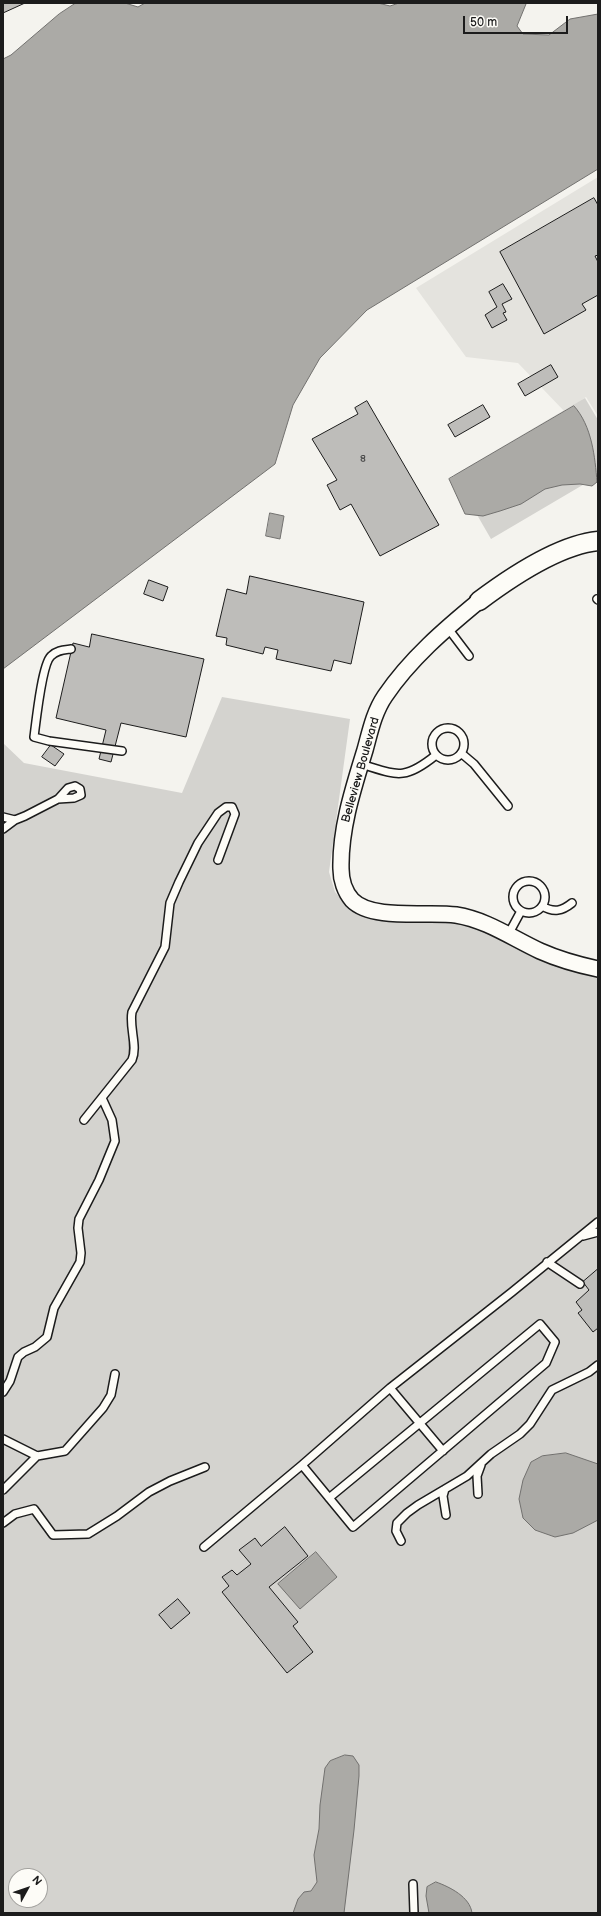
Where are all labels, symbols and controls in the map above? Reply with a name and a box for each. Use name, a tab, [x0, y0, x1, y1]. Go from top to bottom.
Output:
scale bar	[465, 8, 570, 34]
text: 50 m	[470, 15, 497, 30]
house number: 8	[360, 453, 366, 465]
street label: Belleview Boulevard	[339, 715, 383, 825]
north arrow	[8, 1868, 48, 1908]
text: N	[29, 1873, 44, 1888]

